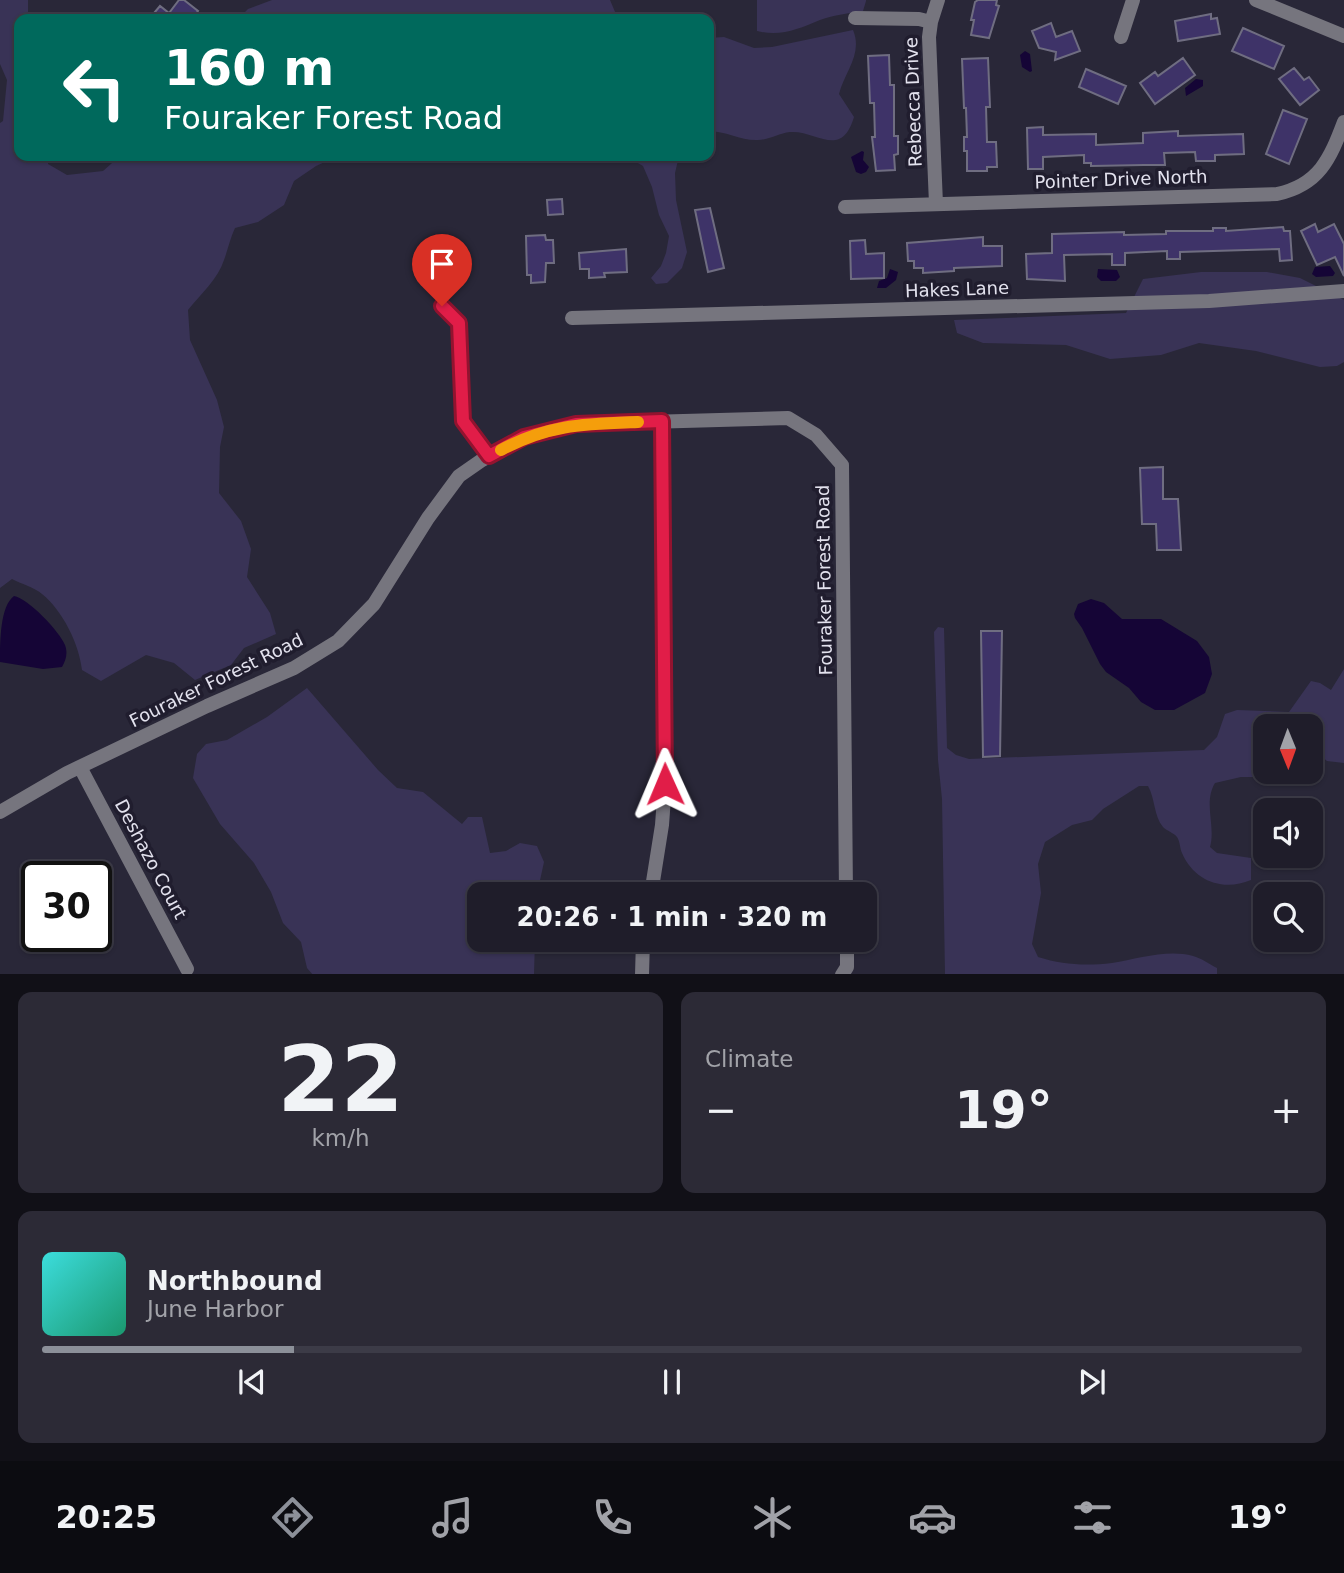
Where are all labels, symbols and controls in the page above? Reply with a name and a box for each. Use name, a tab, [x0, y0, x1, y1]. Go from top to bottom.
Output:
street label: Rebecca Drive	[900, 37, 926, 167]
text: 160 m	[164, 40, 334, 97]
icon: left	[49, 42, 140, 133]
text: Fouraker Forest Road	[164, 99, 503, 137]
street label: Pointer Drive North	[1034, 165, 1208, 193]
pin	[412, 234, 472, 306]
icon: arrive	[423, 245, 461, 283]
street label: Hakes Lane	[905, 277, 1009, 301]
street label: Fouraker Forest Road	[812, 484, 836, 676]
street label: Fouraker Forest Road	[126, 629, 306, 731]
north arrow	[1253, 714, 1323, 784]
map controls	[1253, 714, 1323, 952]
position arrow	[628, 747, 702, 821]
street label: Deshazo Court	[111, 796, 191, 922]
button: sound	[1253, 798, 1323, 868]
speed limit sign: 30	[21, 861, 112, 952]
button: search	[1253, 882, 1323, 952]
text: 20:26 · 1 min · 320 m	[517, 902, 827, 932]
text: 22	[277, 1027, 404, 1132]
text: Climate	[705, 1046, 794, 1072]
text: 19°	[954, 1080, 1053, 1140]
text: −	[705, 1088, 737, 1132]
text: +	[1270, 1088, 1302, 1132]
text: km/h	[311, 1125, 370, 1151]
text: Northbound	[147, 1266, 323, 1296]
text: June Harbor	[147, 1296, 283, 1322]
icon: previous	[233, 1363, 271, 1401]
icon: pause	[653, 1363, 691, 1401]
icon: next	[1073, 1363, 1111, 1401]
icon: directions	[268, 1493, 317, 1542]
icon: music	[428, 1493, 477, 1542]
icon: phone	[588, 1493, 637, 1542]
icon: climate	[748, 1493, 797, 1542]
icon: car	[908, 1493, 957, 1542]
icon: filters	[1068, 1493, 1117, 1542]
text: 20:25	[55, 1498, 157, 1536]
text: 19°	[1228, 1498, 1288, 1536]

